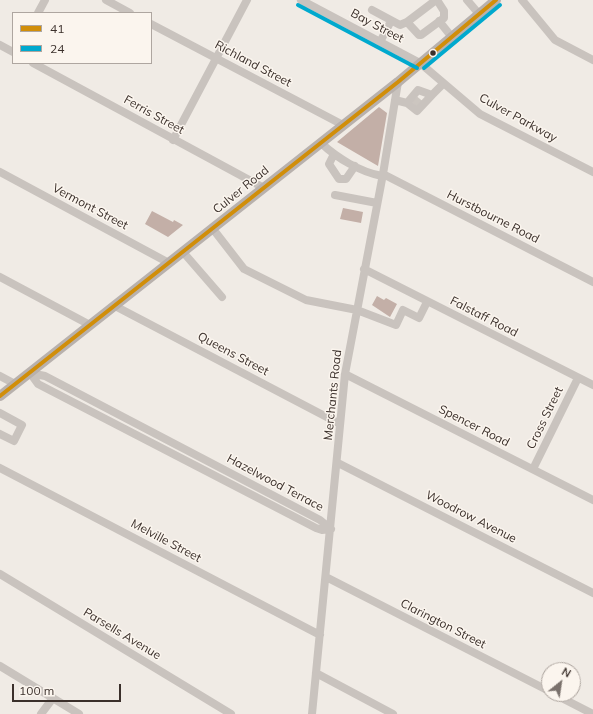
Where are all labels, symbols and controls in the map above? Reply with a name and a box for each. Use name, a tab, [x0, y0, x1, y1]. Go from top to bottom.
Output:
street label: Bay Street	[348, 6, 406, 46]
legend	[12, 12, 152, 64]
text: 41	[50, 21, 64, 36]
street label: Richland Street	[212, 38, 294, 90]
text: 24	[50, 41, 64, 56]
unlabelled marker	[428, 48, 438, 58]
street label: Culver Parkway	[476, 91, 560, 145]
street label: Ferris Street	[121, 92, 187, 138]
street label: Culver Road	[210, 163, 272, 217]
street label: Vermont Street	[50, 181, 130, 233]
street label: Hurstbourne Road	[444, 187, 542, 247]
street label: Falstaff Road	[448, 294, 520, 340]
street label: Queens Street	[195, 329, 271, 379]
street label: Merchants Road	[321, 349, 345, 441]
street label: Cross Street	[524, 384, 566, 452]
street label: Spencer Road	[436, 402, 512, 450]
street label: Hazelwood Terrace	[224, 451, 326, 515]
street label: Woodrow Avenue	[423, 488, 519, 546]
street label: Melville Street	[128, 516, 204, 566]
street label: Clarington Street	[398, 596, 488, 652]
street label: Parsells Avenue	[81, 605, 163, 663]
north arrow	[541, 662, 581, 702]
text: N	[559, 664, 574, 681]
scale bar	[14, 676, 123, 702]
text: 100 m	[19, 683, 54, 698]

